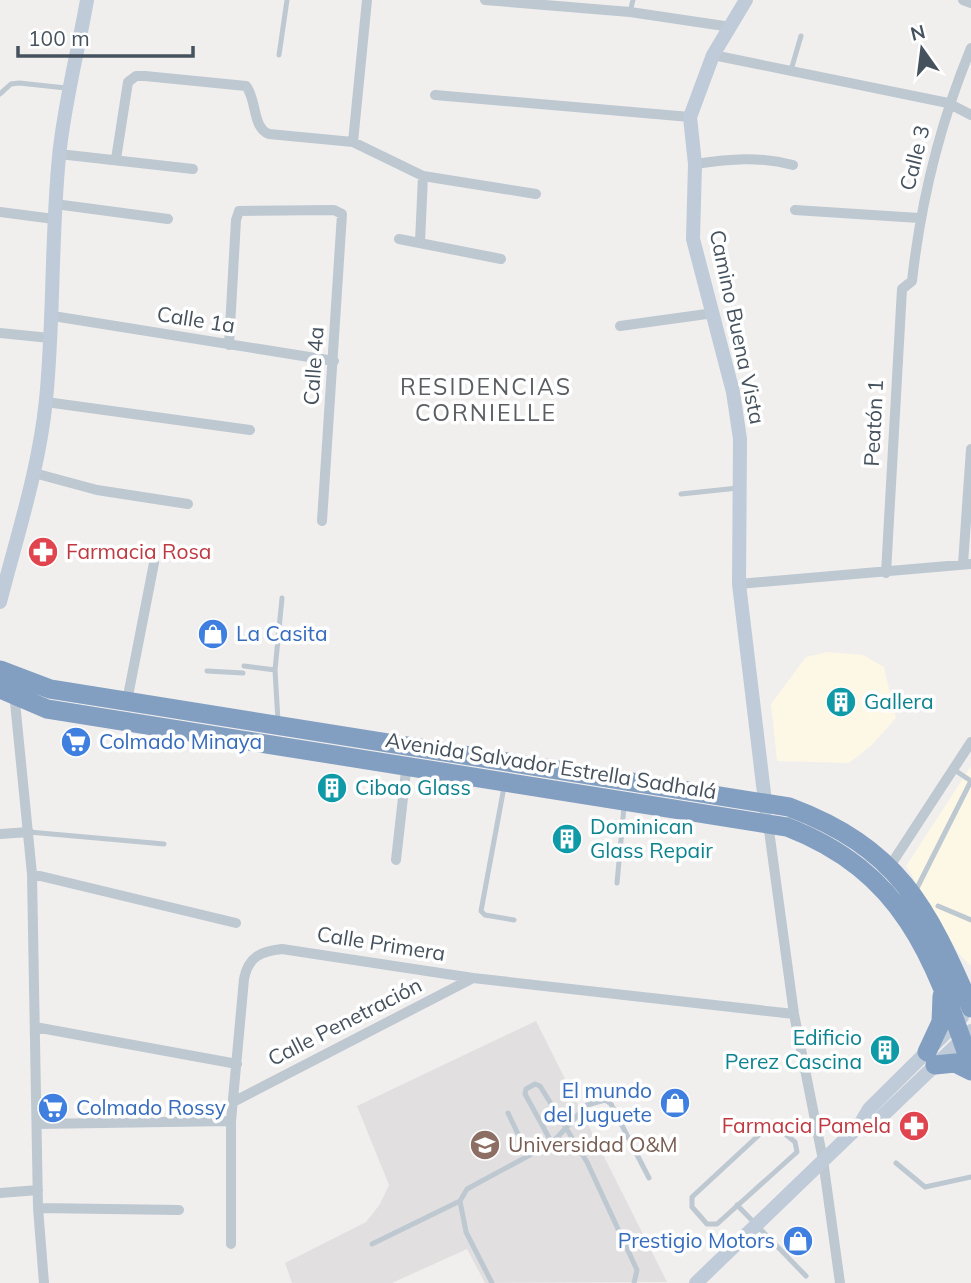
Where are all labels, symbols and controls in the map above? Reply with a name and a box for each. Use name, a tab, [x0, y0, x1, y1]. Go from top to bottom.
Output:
scale bar	[18, 14, 192, 58]
north arrow	[887, 14, 957, 84]
text: N	[908, 19, 928, 46]
text: 100 m	[28, 25, 90, 51]
street label: Calle 3	[893, 123, 935, 193]
street label: Camino Buena Vista	[705, 227, 771, 426]
street label: Calle 1a	[155, 300, 237, 338]
street label: Calle 4a	[297, 326, 329, 406]
district label: RESIDENCIAS CORNIELLE	[400, 372, 572, 427]
street label: Peatón 1	[858, 379, 888, 467]
pharmacy icon: Farmacia Rosa	[26, 535, 60, 569]
place label: Farmacia Rosa	[66, 538, 211, 564]
shop icon: La Casita	[196, 617, 230, 651]
place label: La Casita	[236, 620, 328, 646]
building icon: Gallera	[824, 685, 858, 719]
place label: Gallera	[864, 688, 934, 714]
supermarket icon: Colmado Minaya	[59, 725, 93, 759]
street label: Avenida Salvador Estrella Sadhalá	[384, 726, 719, 804]
place label: Colmado Minaya	[99, 728, 262, 754]
building icon: Cibao Glass	[315, 771, 349, 805]
place label: Cibao Glass	[355, 774, 471, 800]
place label: Dominican Glass Repair	[590, 813, 713, 863]
building icon: Dominican Glass Repair	[550, 822, 584, 856]
street label: Calle Primera	[315, 920, 447, 966]
street label: Calle Penetración	[263, 971, 426, 1071]
place label: Edificio Perez Cascina	[725, 1024, 862, 1074]
building icon: Edificio Perez Cascina	[868, 1033, 902, 1067]
place label: El mundo del Juguete	[544, 1077, 652, 1127]
shop icon: El mundo del Juguete	[658, 1086, 692, 1120]
supermarket icon: Colmado Rossy	[36, 1091, 70, 1125]
place label: Colmado Rossy	[76, 1094, 226, 1120]
pharmacy icon: Farmacia Pamela	[897, 1109, 931, 1143]
place label: Farmacia Pamela	[722, 1112, 891, 1138]
school or university icon: Universidad O&M	[468, 1128, 502, 1162]
place label: Universidad O&M	[508, 1131, 678, 1157]
shop icon: Prestigio Motors	[781, 1224, 815, 1258]
place label: Prestigio Motors	[618, 1227, 775, 1253]

